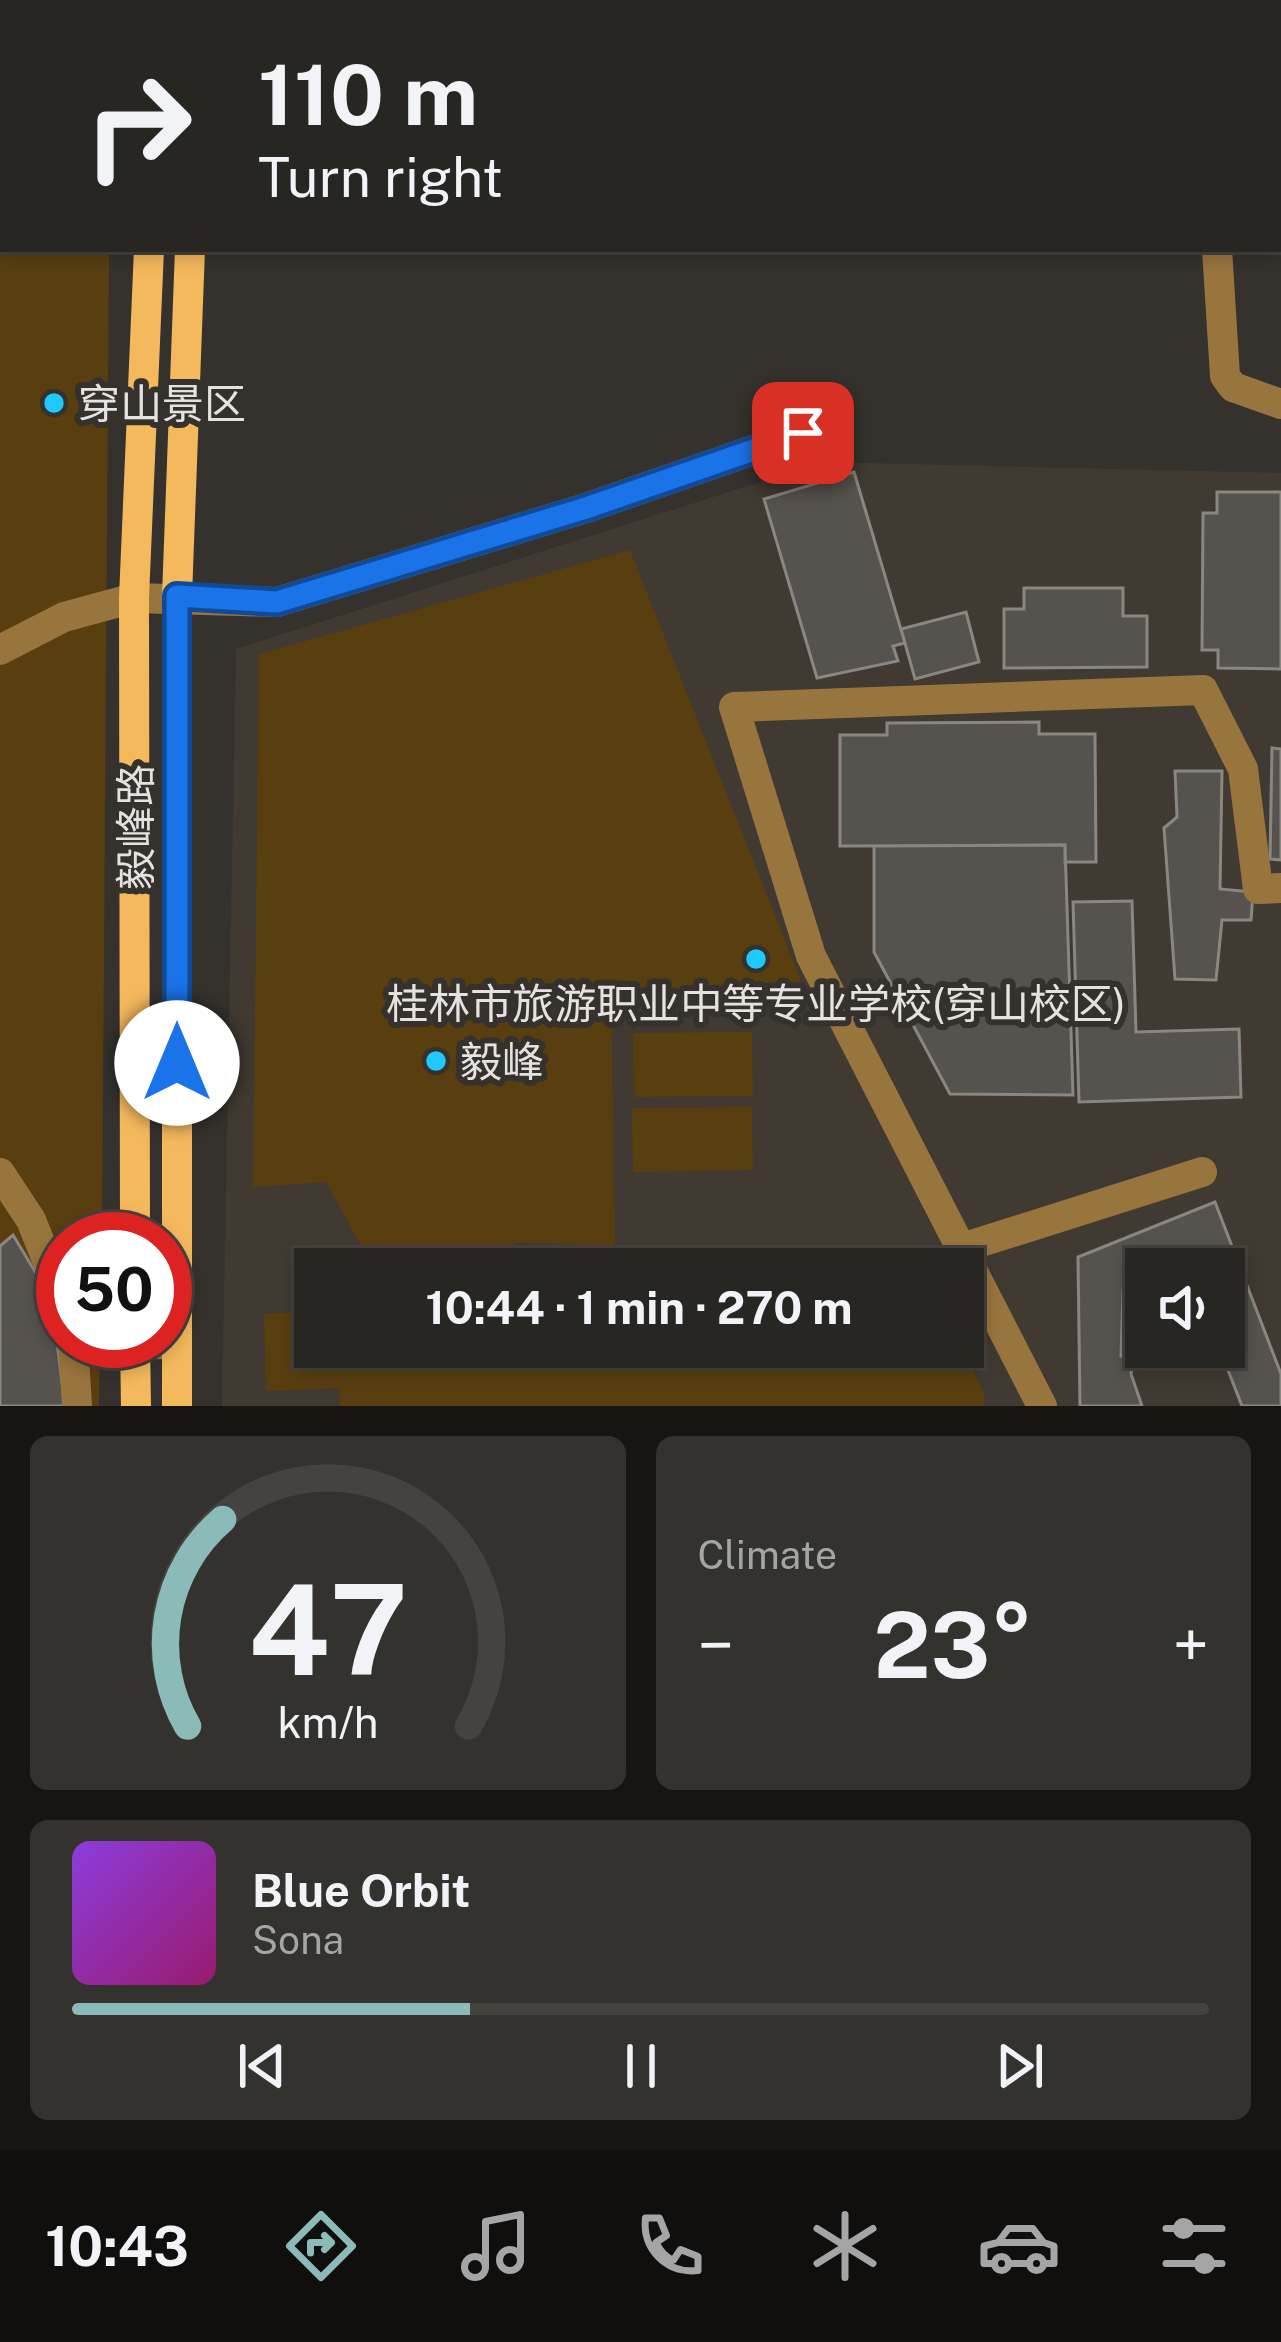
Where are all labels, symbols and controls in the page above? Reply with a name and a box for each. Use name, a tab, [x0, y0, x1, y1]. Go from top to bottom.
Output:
text: 110 m	[258, 45, 478, 144]
icon: right	[60, 48, 216, 204]
text: Turn right	[258, 146, 503, 209]
place label: 穿山景区	[78, 379, 246, 428]
pin	[752, 382, 854, 484]
marker: 穿山景区	[41, 390, 67, 416]
icon: arrive	[770, 400, 836, 466]
street label: 毅峰路	[111, 764, 160, 890]
marker: 桂林市旅游职业中等专业学校(穿山校区)	[743, 946, 769, 972]
place label: 桂林市旅游职业中等专业学校(穿山校区)	[386, 979, 1126, 1028]
position arrow	[114, 1000, 240, 1126]
place label: 毅峰	[460, 1037, 544, 1086]
marker: 毅峰	[423, 1048, 449, 1074]
speed limit sign: 50	[36, 1212, 192, 1368]
map controls	[1125, 1248, 1245, 1368]
button: sound	[1125, 1248, 1245, 1368]
text: 10:44 · 1 min · 270 m	[425, 1281, 853, 1334]
text: Climate	[698, 1532, 837, 1578]
text: 47	[248, 1556, 408, 1703]
text: 23°	[873, 1592, 1033, 1698]
text: −	[698, 1606, 734, 1684]
text: +	[1172, 1606, 1209, 1684]
text: km/h	[277, 1697, 378, 1748]
text: Blue Orbit	[252, 1864, 470, 1917]
text: Sona	[252, 1917, 344, 1963]
icon: previous	[229, 2033, 295, 2099]
icon: pause	[608, 2033, 674, 2099]
icon: next	[987, 2033, 1053, 2099]
icon: directions	[279, 2204, 363, 2288]
icon: music	[454, 2204, 538, 2288]
icon: phone	[628, 2204, 712, 2288]
icon: climate	[803, 2204, 887, 2288]
icon: car	[977, 2204, 1061, 2288]
icon: filters	[1152, 2204, 1236, 2288]
text: 10:43	[45, 2215, 189, 2278]

